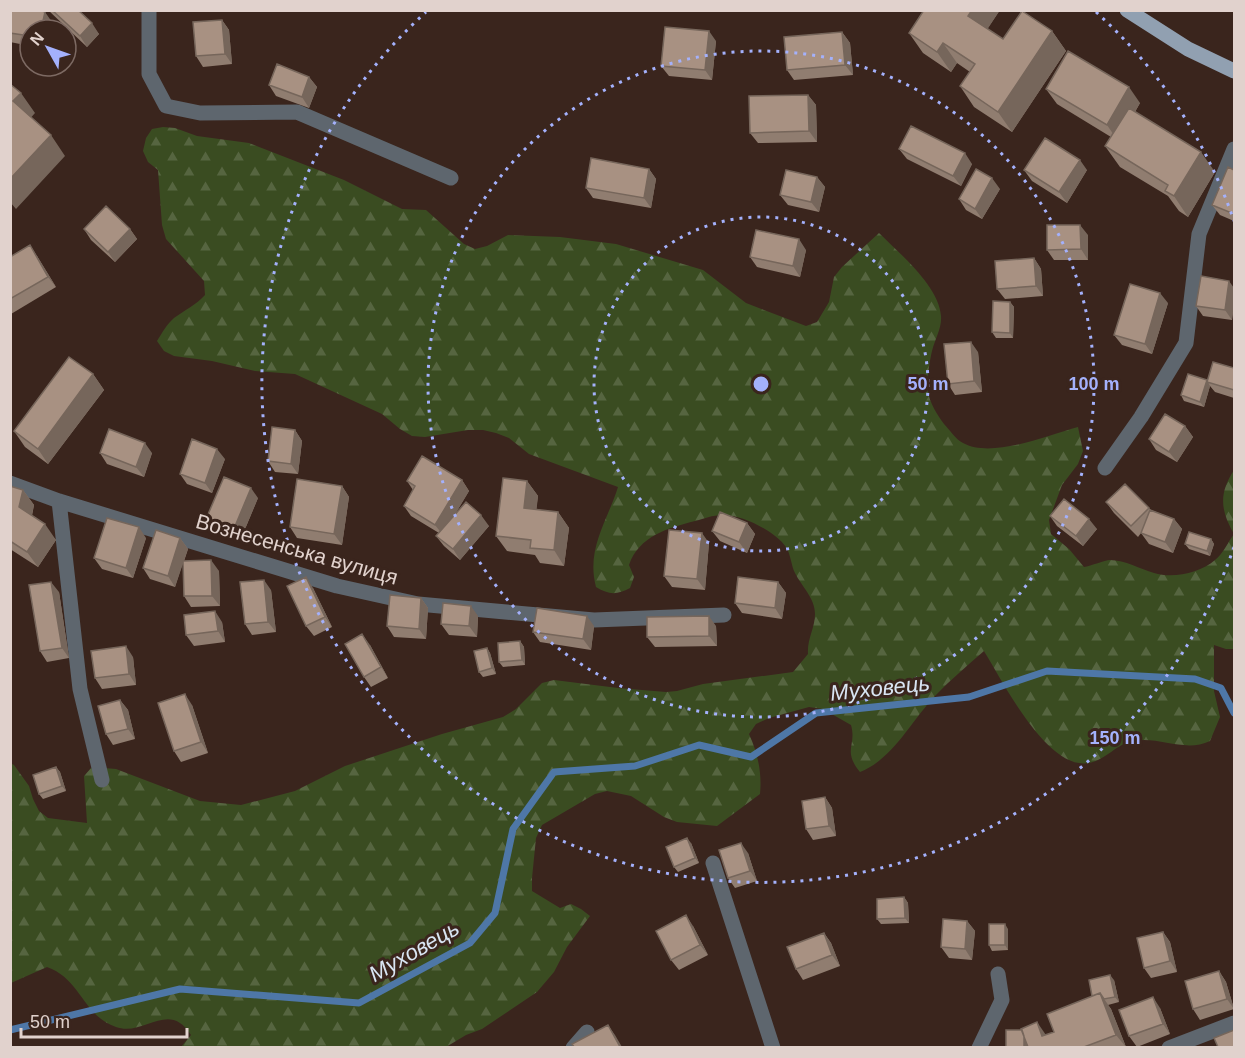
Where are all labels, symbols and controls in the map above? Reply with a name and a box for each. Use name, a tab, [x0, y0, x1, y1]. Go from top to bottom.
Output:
north arrow	[18, 18, 78, 78]
text: N	[27, 29, 47, 49]
centre of rings	[751, 374, 771, 394]
text: 50 m	[907, 374, 949, 394]
text: 100 m	[1068, 374, 1120, 394]
street label: Вознесенська вулиця	[193, 509, 401, 589]
water label: Муховець	[829, 670, 931, 706]
text: 150 m	[1089, 728, 1141, 748]
water label: Муховець	[364, 915, 464, 987]
scale bar	[21, 1001, 188, 1039]
text: 50 m	[30, 1012, 70, 1032]

